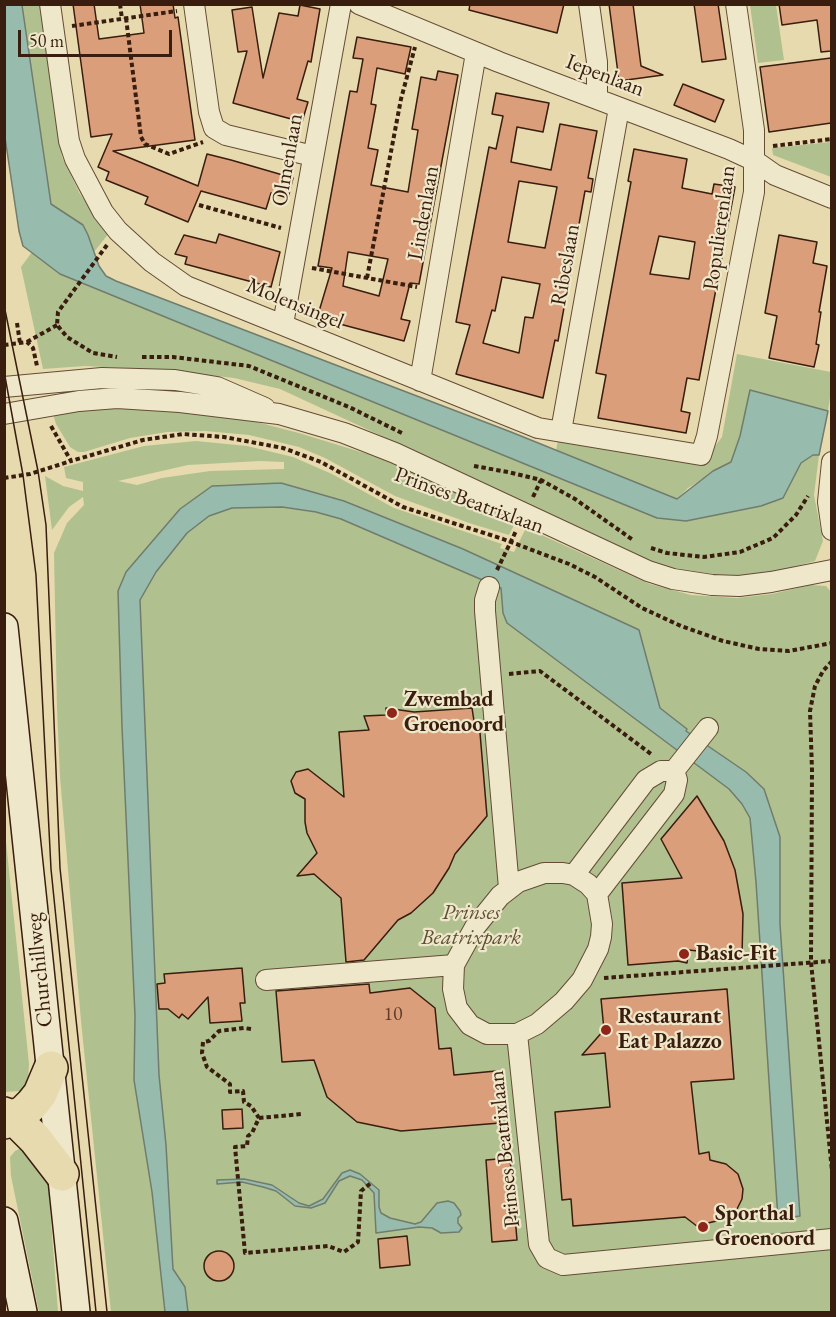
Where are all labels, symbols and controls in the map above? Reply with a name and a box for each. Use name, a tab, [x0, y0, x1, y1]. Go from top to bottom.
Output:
scale bar	[21, 18, 176, 56]
text: 50 m	[29, 29, 64, 52]
street label: Iepenlaan	[562, 49, 648, 103]
street label: Olmenlaan	[267, 112, 309, 208]
street label: Lindenlaan	[403, 164, 445, 262]
street label: Populierenlaan	[698, 164, 742, 292]
street label: Ribeslaan	[546, 222, 586, 308]
street label: Molensingel	[242, 272, 348, 336]
street label: Prinses Beatrixlaan	[390, 462, 548, 540]
place label: Zwembad Groenoord	[404, 687, 504, 738]
marker: Zwembad Groenoord	[385, 706, 399, 720]
park label: Prinses Beatrixpark	[421, 900, 521, 951]
street label: Churchillweg	[21, 912, 59, 1028]
place label: Basic-Fit	[696, 941, 777, 967]
marker: Basic-Fit	[677, 947, 691, 961]
house number: 10	[383, 1003, 403, 1027]
place label: Restaurant Eat Palazzo	[618, 1004, 722, 1056]
marker: Restaurant Eat Palazzo	[599, 1023, 613, 1037]
street label: Prinses Beatrixlaan	[484, 1069, 526, 1229]
place label: Sporthal Groenoord	[715, 1201, 815, 1252]
marker: Sporthal Groenoord	[696, 1220, 710, 1234]

